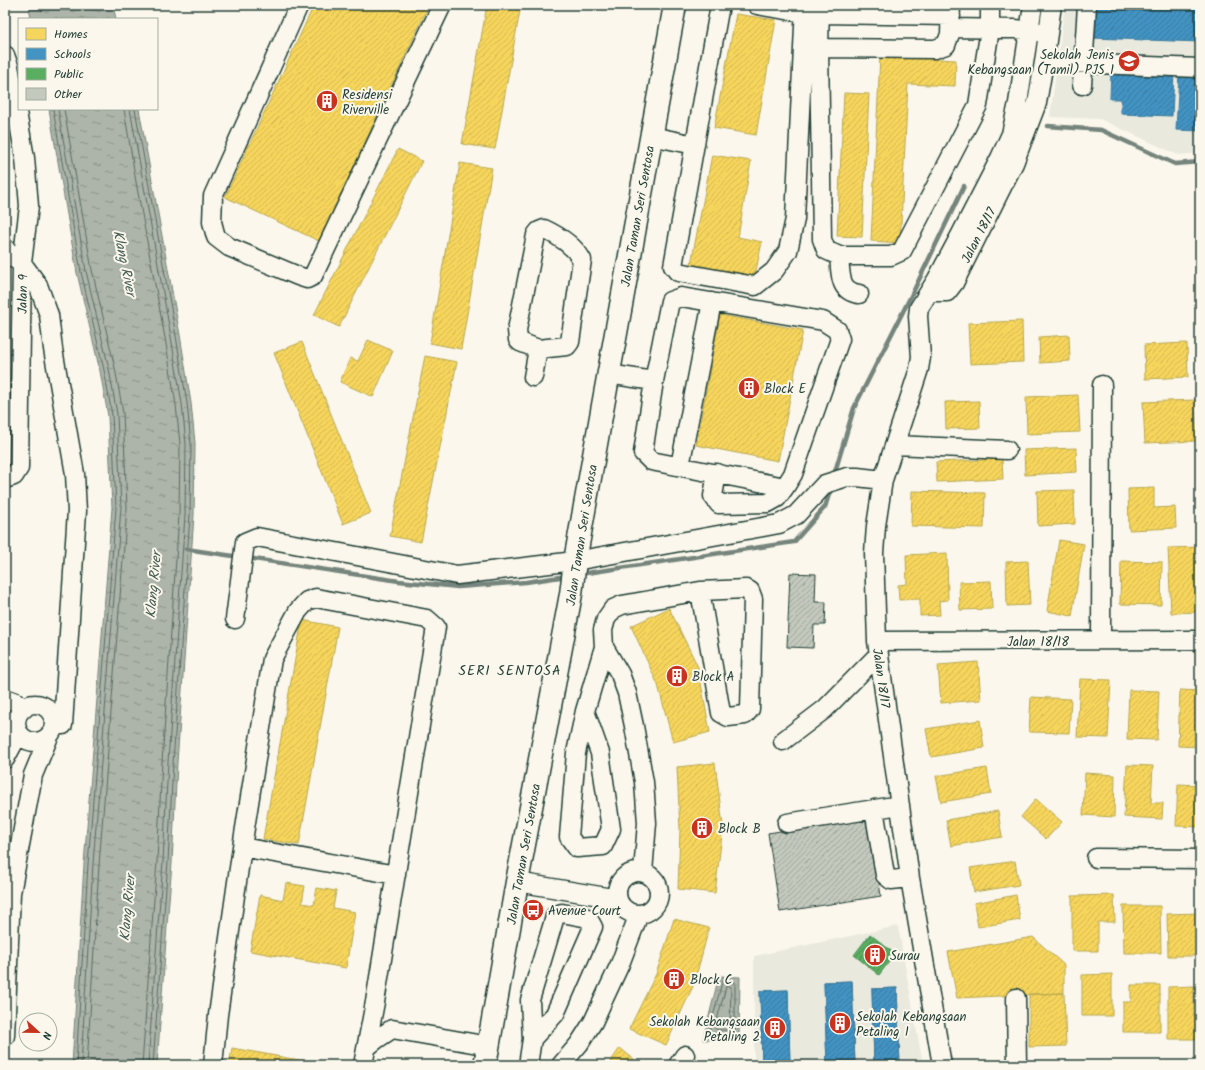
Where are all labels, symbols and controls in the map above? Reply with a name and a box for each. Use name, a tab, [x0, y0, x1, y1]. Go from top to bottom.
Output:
legend	[18, 18, 158, 110]
text: Homes	[54, 25, 88, 44]
text: Schools	[54, 45, 91, 64]
place label: Sekolah Jenis Kebangsaan (Tamil) PJS 1	[967, 45, 1114, 81]
school or university icon: Sekolah Jenis Kebangsaan (Tamil) PJS 1	[1116, 48, 1142, 74]
text: Public	[54, 65, 84, 84]
text: Other	[54, 85, 83, 104]
place label: Residensi Riverville	[342, 85, 393, 121]
building icon: Residensi Riverville	[314, 88, 340, 114]
street label: Jalan Taman Seri Sentosa	[616, 144, 661, 288]
street label: Jalan 18/17	[956, 203, 1003, 267]
water label: Klang River	[106, 228, 142, 301]
street label: Jalan 9	[13, 273, 34, 314]
building icon: Block E	[736, 375, 762, 401]
place label: Block E	[764, 379, 806, 400]
street label: Jalan Taman Seri Sentosa	[561, 463, 604, 607]
water label: Klang River	[140, 548, 168, 619]
street label: Jalan 18/18	[1007, 632, 1069, 653]
street label: Jalan 18/17	[866, 647, 895, 710]
district label: SERI SENTOSA	[459, 660, 561, 682]
building icon: Block A	[664, 663, 690, 689]
place label: Block A	[692, 667, 734, 688]
street label: Jalan Taman Seri Sentosa	[502, 782, 547, 926]
building icon: Block B	[689, 815, 715, 841]
place label: Block B	[718, 819, 761, 840]
water label: Klang River	[114, 871, 142, 942]
bus stop icon: Avenue Court	[520, 897, 546, 923]
place label: Avenue Court	[548, 901, 622, 922]
building icon: Surau	[862, 942, 888, 968]
place label: Surau	[890, 946, 921, 967]
building icon: Block C	[661, 966, 687, 992]
place label: Block C	[690, 970, 732, 991]
place label: Sekolah Kebangsaan Petaling 1	[856, 1007, 966, 1043]
building icon: Sekolah Kebangsaan Petaling 1	[827, 1010, 853, 1036]
north arrow	[18, 1012, 58, 1052]
place label: Sekolah Kebangsaan Petaling 2	[650, 1012, 760, 1048]
building icon: Sekolah Kebangsaan Petaling 2	[762, 1015, 788, 1041]
text: N	[37, 1029, 56, 1042]

